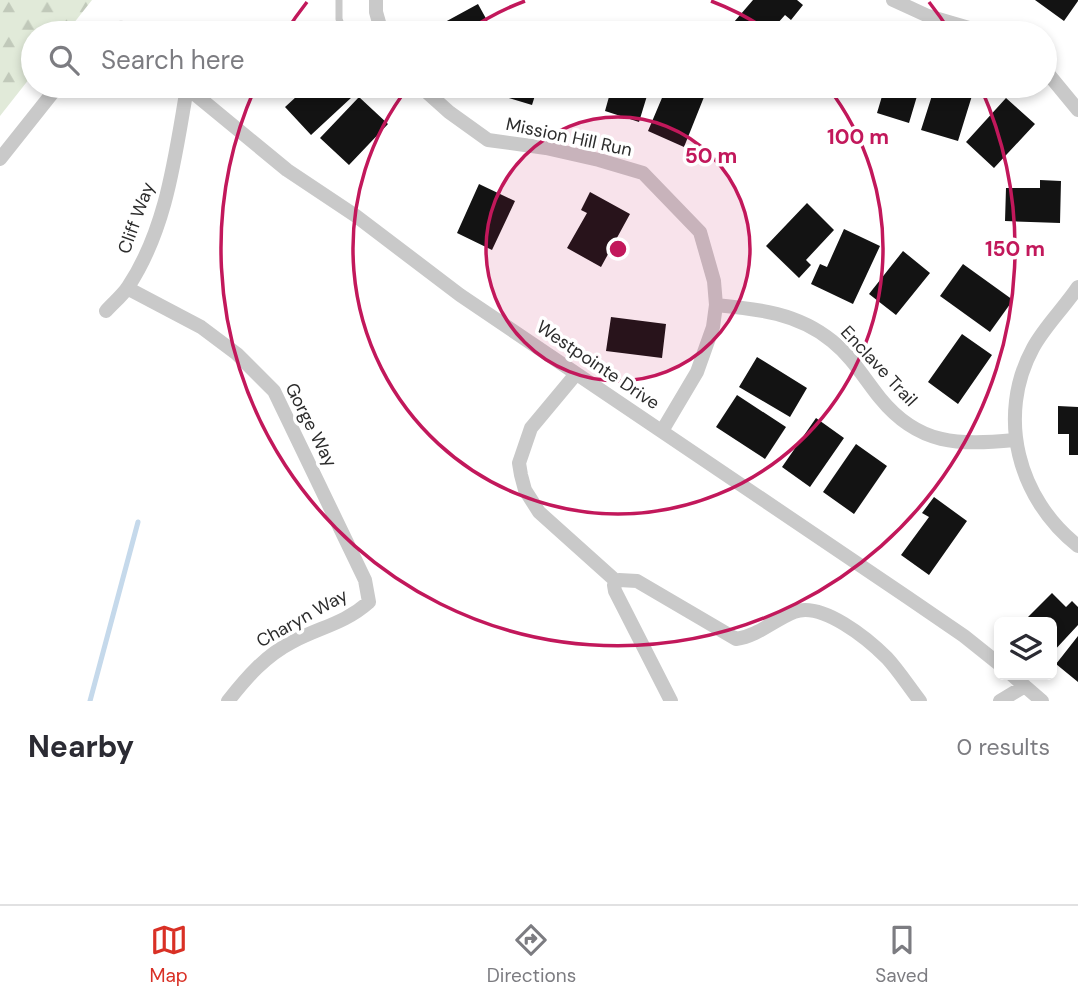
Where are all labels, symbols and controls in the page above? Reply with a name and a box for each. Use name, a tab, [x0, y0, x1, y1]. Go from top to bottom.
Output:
search box	[21, 21, 1057, 98]
icon: search	[45, 41, 83, 79]
text: Search here	[101, 43, 244, 77]
street label: Mission Hill Run	[504, 112, 634, 162]
text: 100 m	[827, 123, 889, 151]
text: 50 m	[685, 142, 737, 170]
street label: Cliff Way	[112, 179, 160, 257]
text: 150 m	[985, 235, 1045, 263]
centre of rings	[606, 237, 630, 261]
street label: Westpointe Drive	[532, 315, 664, 415]
street label: Enclave Trail	[835, 320, 923, 412]
street label: Gorge Way	[280, 379, 342, 471]
street label: Charyn Way	[252, 583, 352, 653]
map controls	[994, 617, 1057, 680]
button: layers	[994, 617, 1057, 680]
text: Nearby	[28, 727, 134, 766]
text: 0 results	[957, 732, 1050, 762]
tab: Map	[150, 921, 188, 988]
tab: Directions	[487, 921, 576, 988]
tab: Saved	[875, 921, 928, 988]

